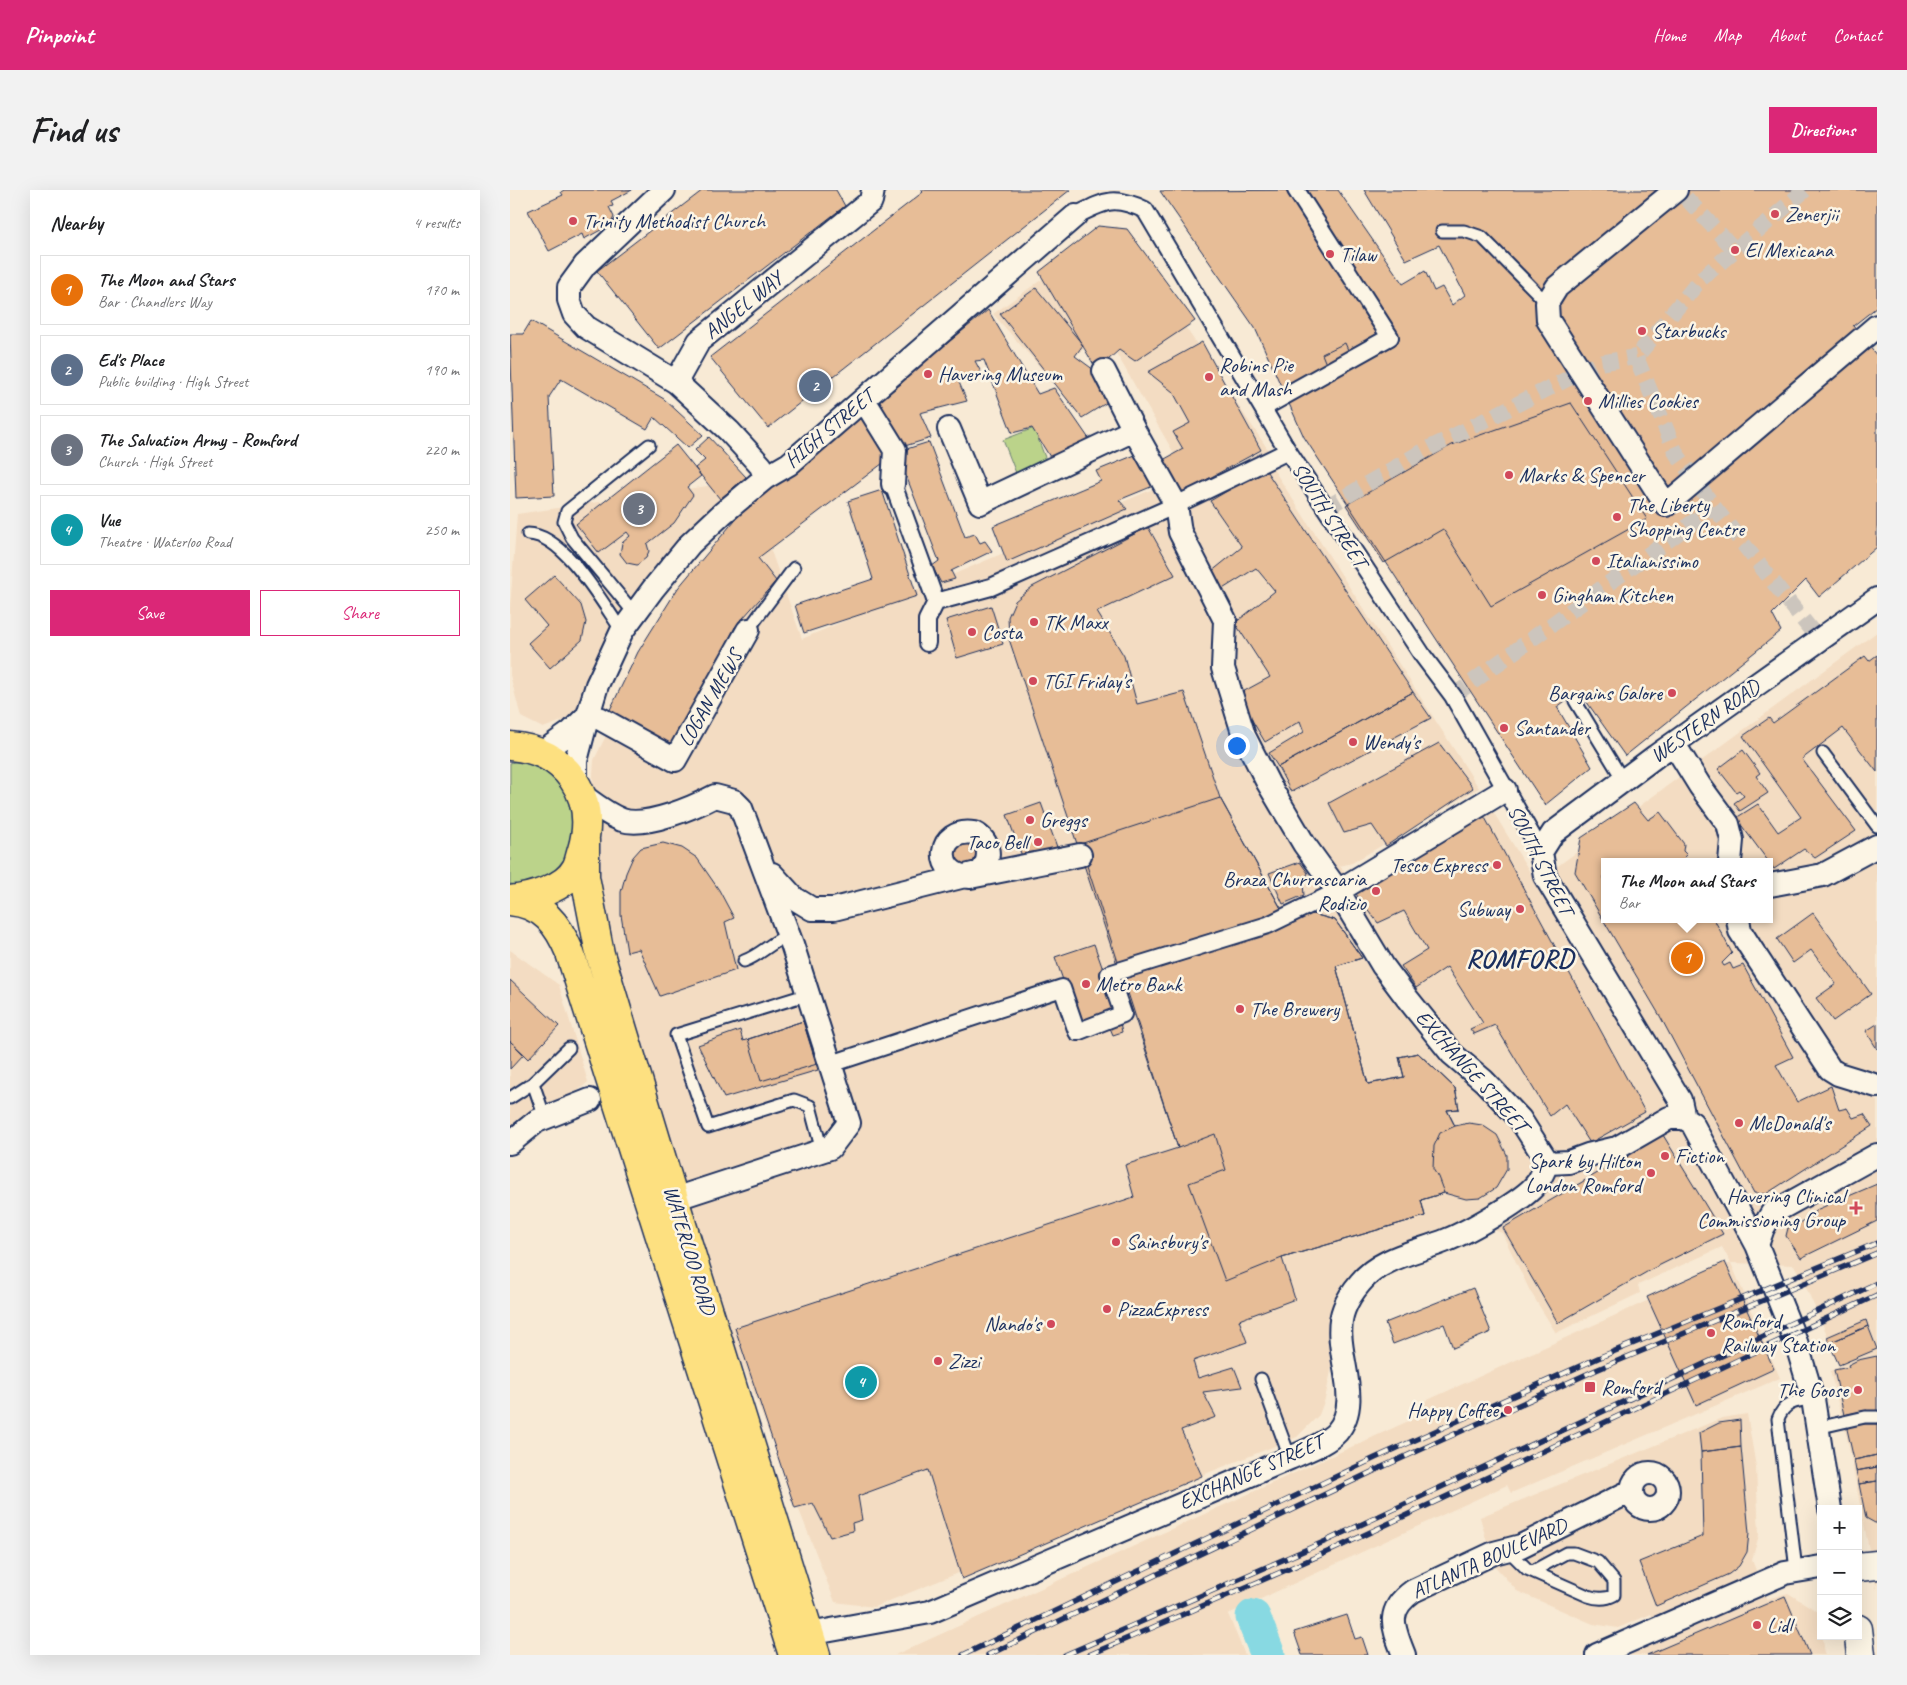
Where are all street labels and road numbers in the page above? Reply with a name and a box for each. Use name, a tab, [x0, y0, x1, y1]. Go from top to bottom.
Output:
street label: ANGEL WAY	[698, 263, 790, 345]
street label: HIGH STREET	[779, 380, 883, 473]
street label: SOUTH STREET	[1286, 458, 1376, 576]
street label: LOGAN MEWS	[672, 643, 750, 751]
street label: WESTERN ROAD	[1645, 673, 1766, 768]
street label: SOUTH STREET	[1502, 801, 1582, 923]
street label: EXCHANGE STREET	[1410, 1005, 1537, 1141]
street label: WATERLOO ROAD	[658, 1183, 722, 1319]
street label: EXCHANGE STREET	[1175, 1426, 1332, 1516]
street label: ATLANTA BOULEVARD	[1407, 1511, 1572, 1604]

